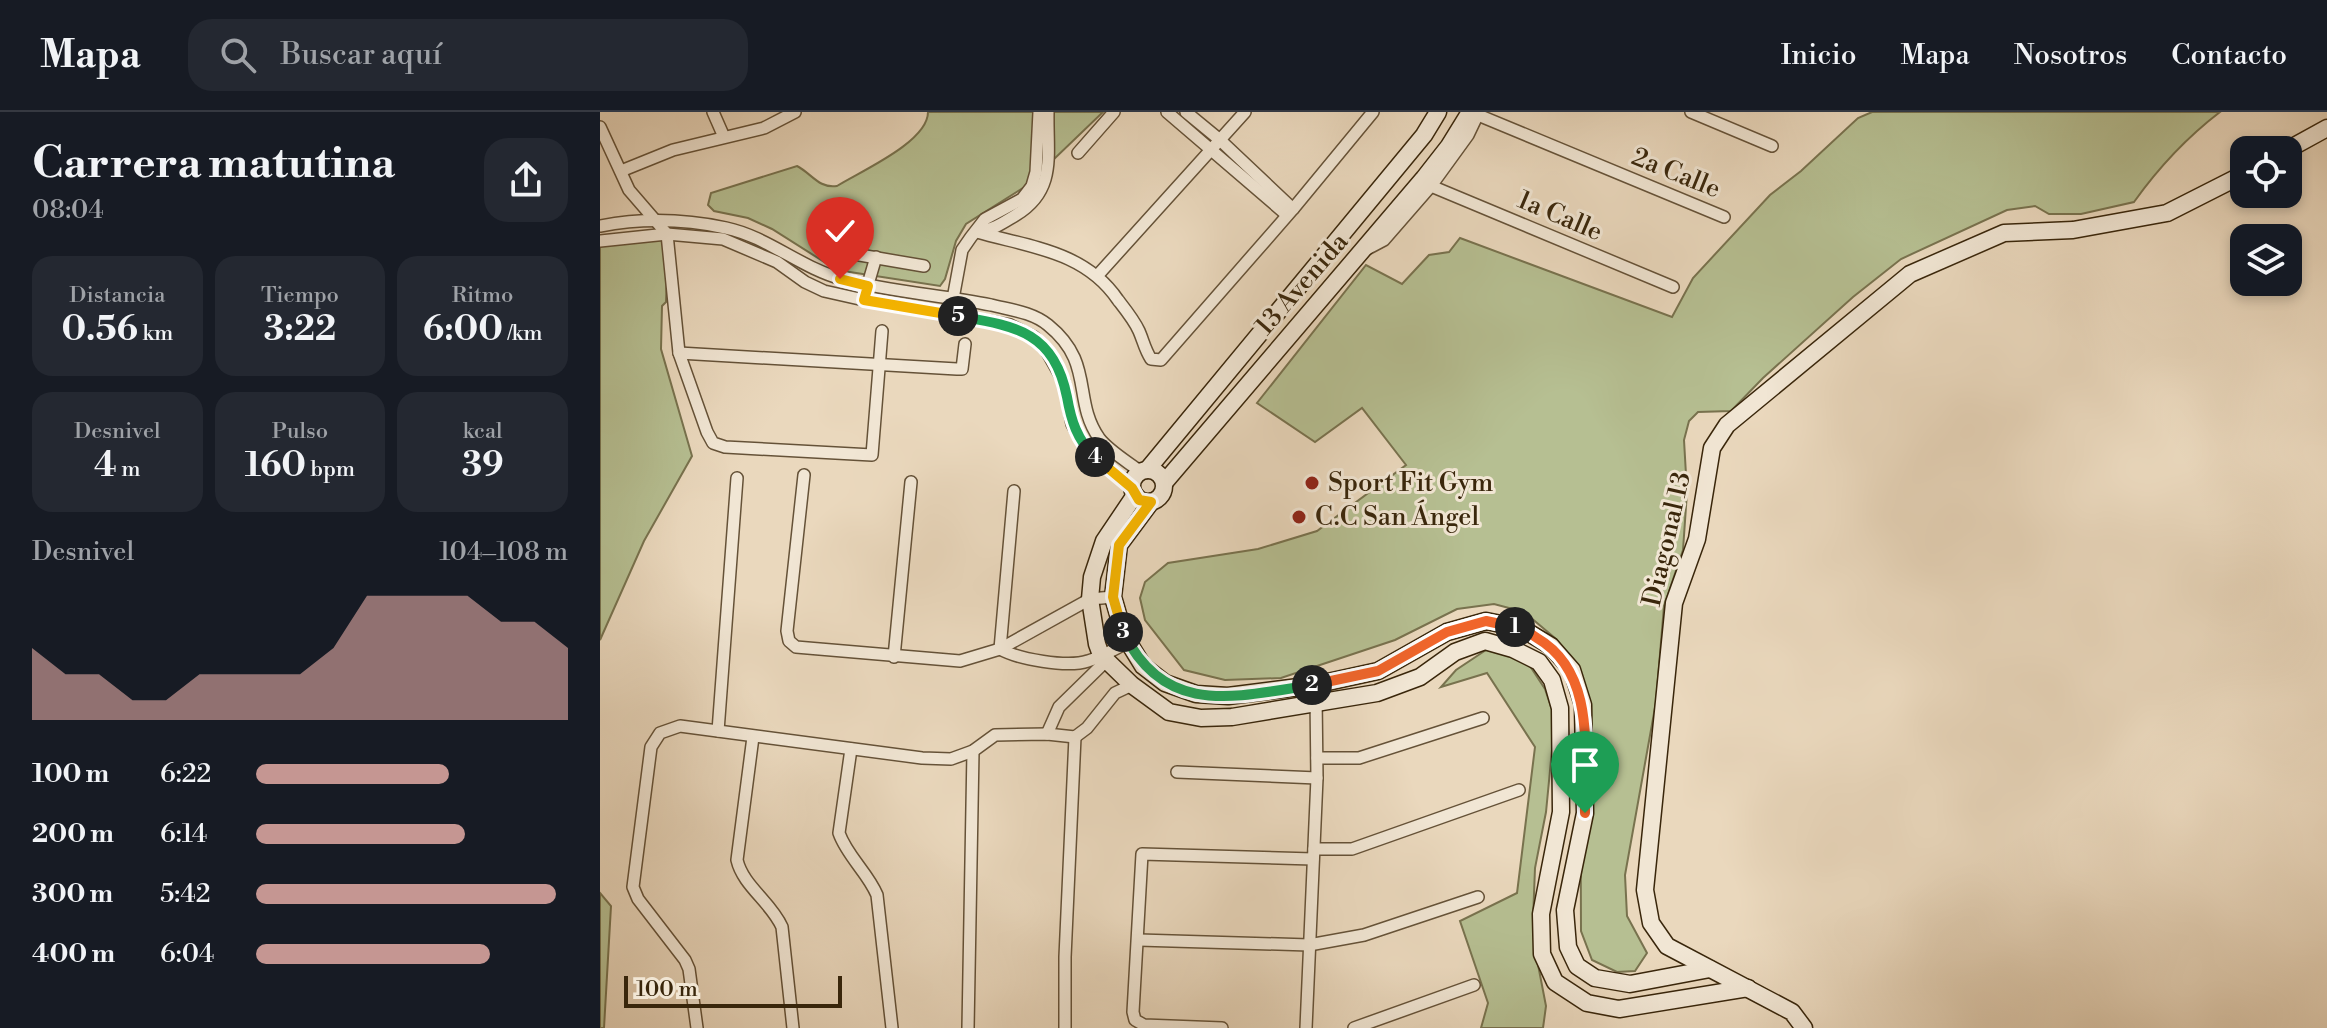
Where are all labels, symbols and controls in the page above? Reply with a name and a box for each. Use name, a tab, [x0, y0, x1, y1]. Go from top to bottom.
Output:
search box	[188, 19, 748, 91]
text: Mapa	[40, 32, 140, 79]
icon: search	[216, 33, 260, 77]
text: Buscar aquí	[280, 36, 442, 74]
text: Inicio	[1781, 38, 1856, 73]
text: Mapa	[1900, 38, 1970, 73]
text: Nosotros	[2014, 38, 2127, 73]
text: Contacto	[2171, 38, 2287, 73]
text: Carrera matutina	[32, 136, 395, 191]
map controls	[2230, 136, 2302, 296]
button: locate	[2230, 136, 2302, 208]
button: share	[484, 138, 568, 222]
street label: 2a Calle	[1627, 141, 1725, 205]
street label: 1a Calle	[1513, 184, 1607, 248]
text: 08:04	[32, 194, 104, 226]
pin	[806, 197, 874, 279]
icon: check	[818, 209, 862, 253]
button: layers	[2230, 224, 2302, 296]
street label: 13 Avenida	[1249, 226, 1356, 342]
text: Distancia	[69, 282, 165, 309]
text: Tiempo	[261, 282, 339, 309]
text: Ritmo	[452, 282, 513, 309]
pin: 5	[938, 296, 978, 336]
text: 5	[951, 302, 965, 329]
text: 0.56	[61, 309, 138, 351]
text: 3:22	[264, 309, 336, 351]
text: 6:00	[423, 309, 503, 351]
text: km	[138, 320, 173, 347]
text: /km	[503, 320, 542, 347]
text: Desnivel	[74, 418, 161, 445]
text: Pulso	[272, 418, 328, 445]
text: kcal	[463, 418, 503, 445]
pin: 4	[1075, 437, 1115, 477]
text: 4	[1088, 443, 1102, 470]
text: 4	[94, 445, 117, 487]
text: 160	[245, 445, 306, 487]
text: 39	[462, 445, 504, 487]
text: m	[117, 456, 141, 483]
text: bpm	[306, 456, 355, 483]
place label: Sport Fit Gym	[1328, 467, 1494, 499]
street label: Diagonal 13	[1636, 469, 1698, 609]
marker: Sport Fit Gym	[1303, 474, 1321, 492]
place label: C.C San Ángel	[1315, 499, 1479, 533]
marker: C.C San Ángel	[1290, 508, 1308, 526]
text: Desnivel	[32, 536, 134, 568]
text: 104–108 m	[439, 536, 568, 568]
pin: 1	[1495, 607, 1535, 647]
pin: 3	[1103, 612, 1143, 652]
text: 1	[1510, 613, 1520, 640]
text: 3	[1116, 618, 1130, 645]
pin: 2	[1292, 665, 1332, 705]
text: 2	[1305, 671, 1319, 698]
pin	[1551, 731, 1619, 813]
icon: arrive	[1563, 743, 1607, 787]
text: 100 m	[32, 758, 109, 790]
text: 6:22	[160, 758, 211, 790]
text: 200 m	[32, 818, 114, 850]
text: 6:14	[160, 818, 207, 850]
text: 300 m	[32, 878, 113, 910]
text: 5:42	[160, 878, 211, 910]
text: 400 m	[32, 938, 115, 970]
text: 6:04	[160, 938, 214, 970]
scale bar	[624, 972, 842, 1008]
text: 100 m	[636, 976, 698, 1003]

